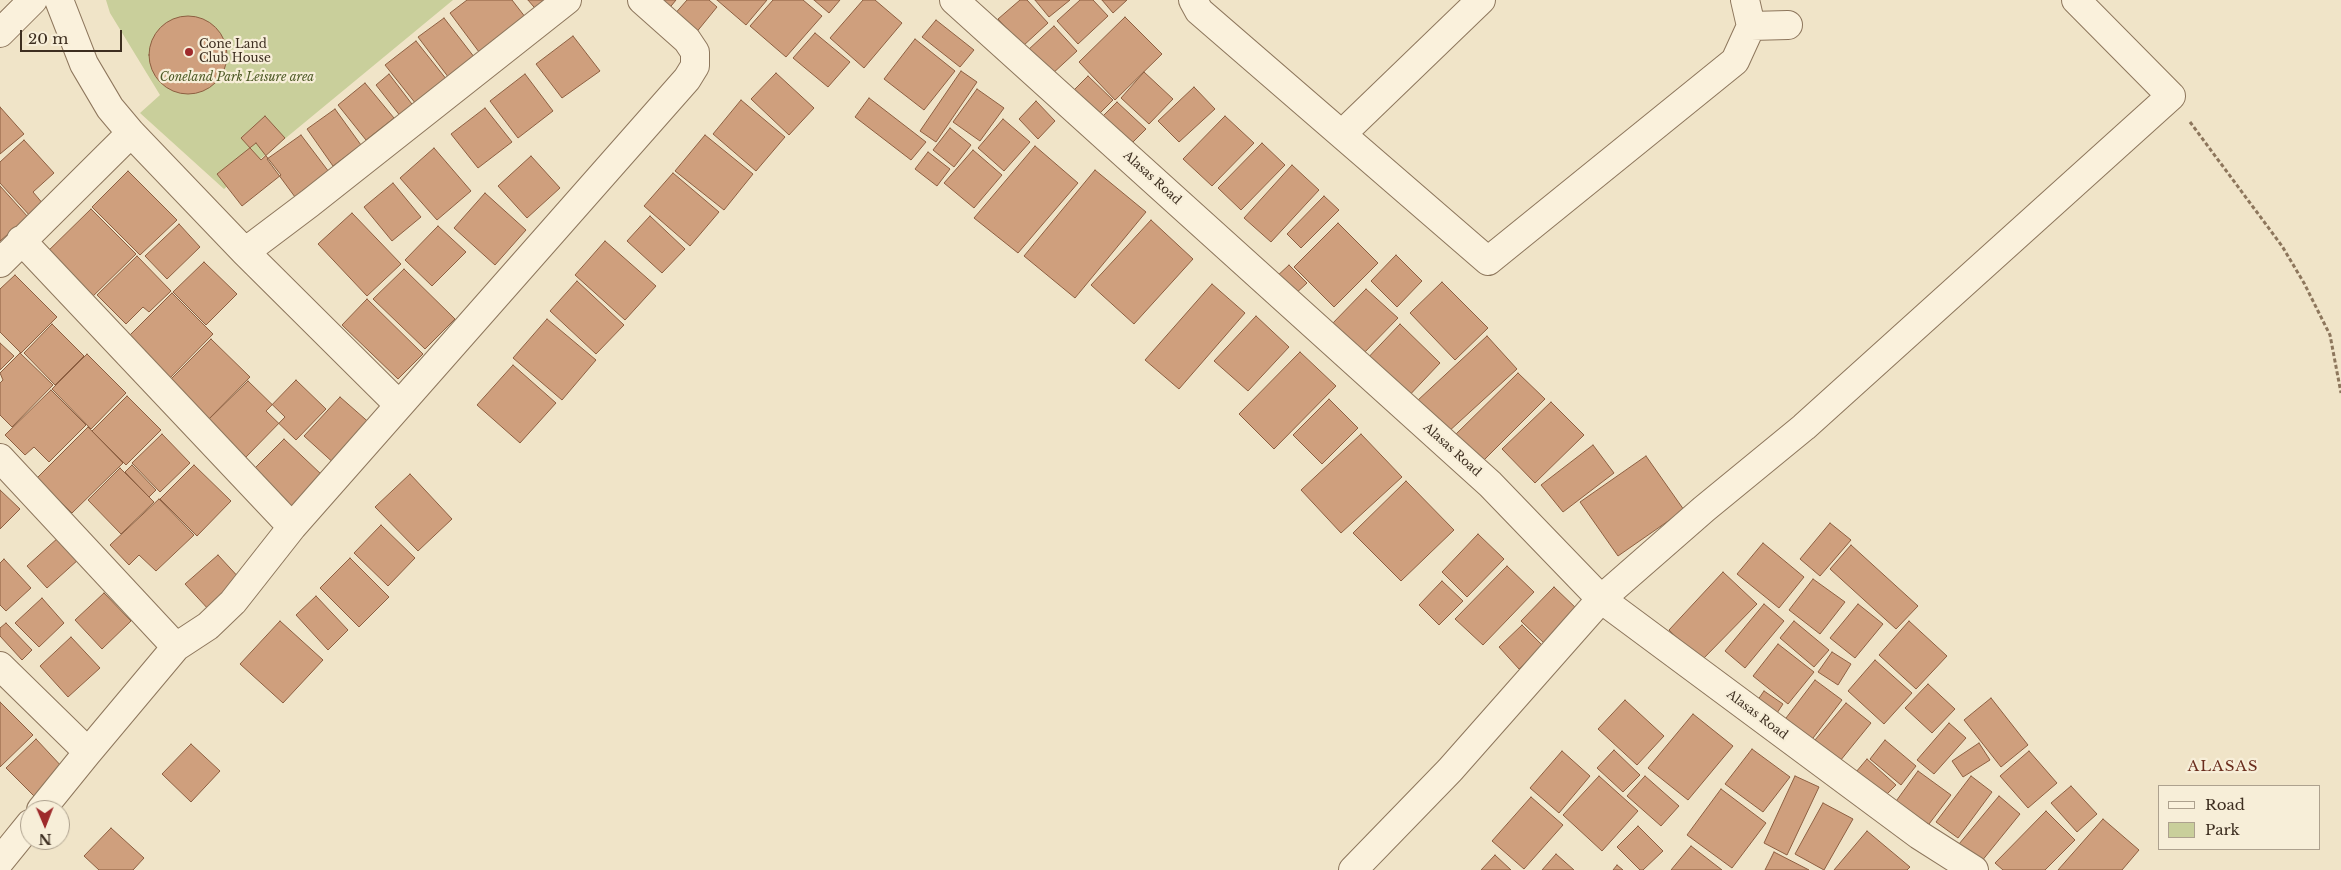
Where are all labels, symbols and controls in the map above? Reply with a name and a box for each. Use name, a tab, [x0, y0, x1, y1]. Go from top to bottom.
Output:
scale bar	[22, 20, 125, 52]
text: 20 m	[28, 29, 68, 48]
place label: Cone Land Club House	[199, 38, 271, 66]
marker: Cone Land Club House	[183, 46, 195, 58]
park label: Coneland Park Leisure area	[160, 71, 314, 85]
street label: Alasas Road	[1120, 148, 1184, 208]
street label: Alasas Road	[1420, 420, 1484, 480]
street label: Alasas Road	[1724, 687, 1790, 743]
district label: ALASAS	[2187, 758, 2259, 776]
legend	[2158, 785, 2321, 850]
text: Road	[2205, 795, 2245, 814]
north arrow	[20, 800, 70, 850]
text: Park	[2205, 820, 2240, 839]
text: N	[39, 830, 52, 848]

